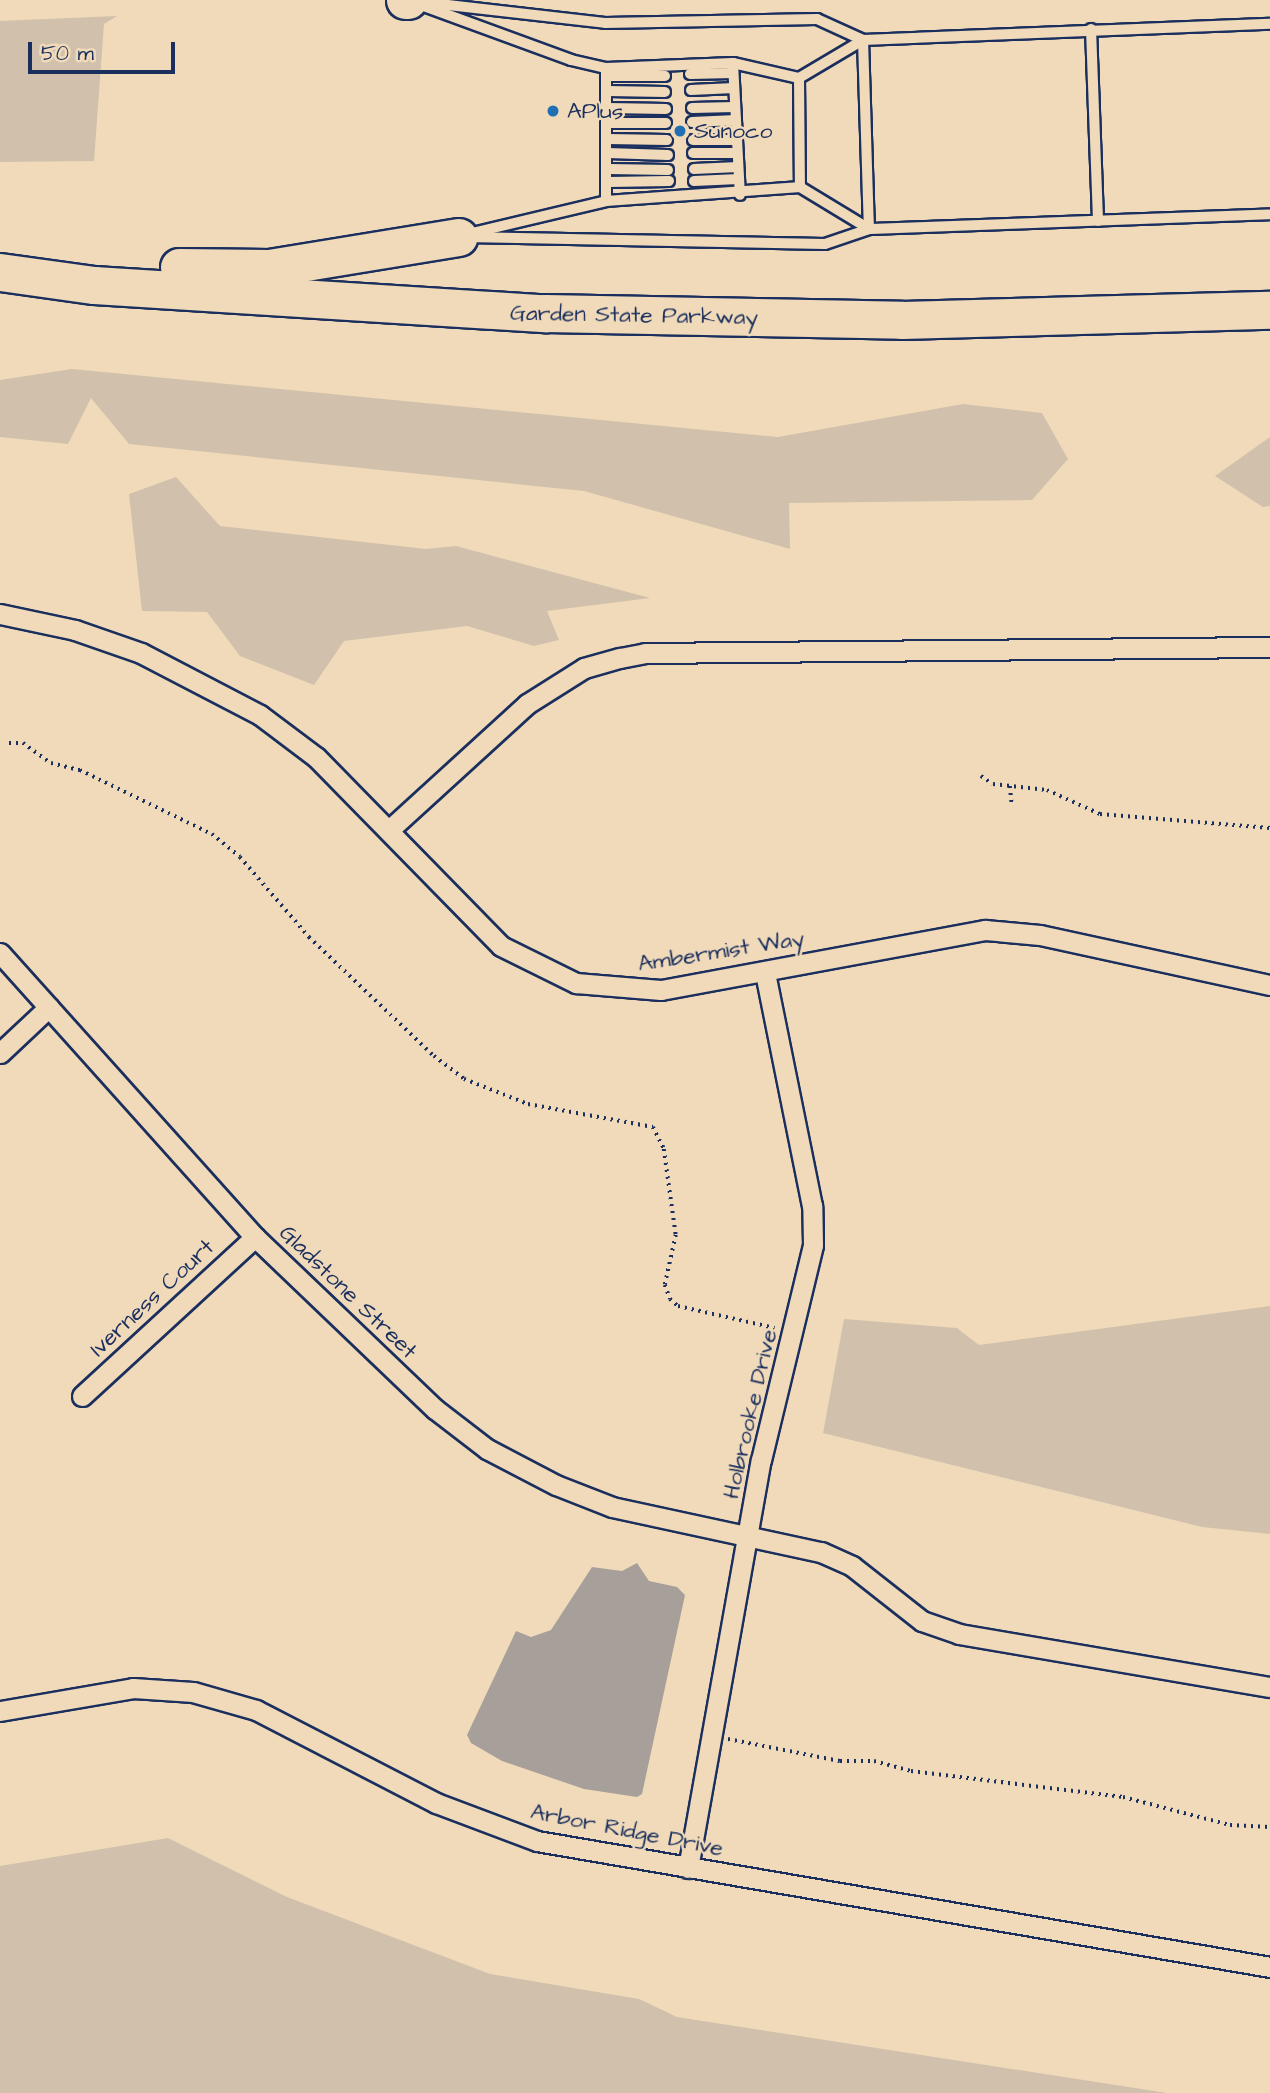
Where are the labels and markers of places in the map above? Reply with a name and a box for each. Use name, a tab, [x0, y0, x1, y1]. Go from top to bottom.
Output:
place label: APlus	[567, 97, 623, 125]
marker: APlus	[545, 103, 561, 119]
place label: Sunoco	[694, 117, 772, 145]
marker: Sunoco	[672, 123, 688, 139]

